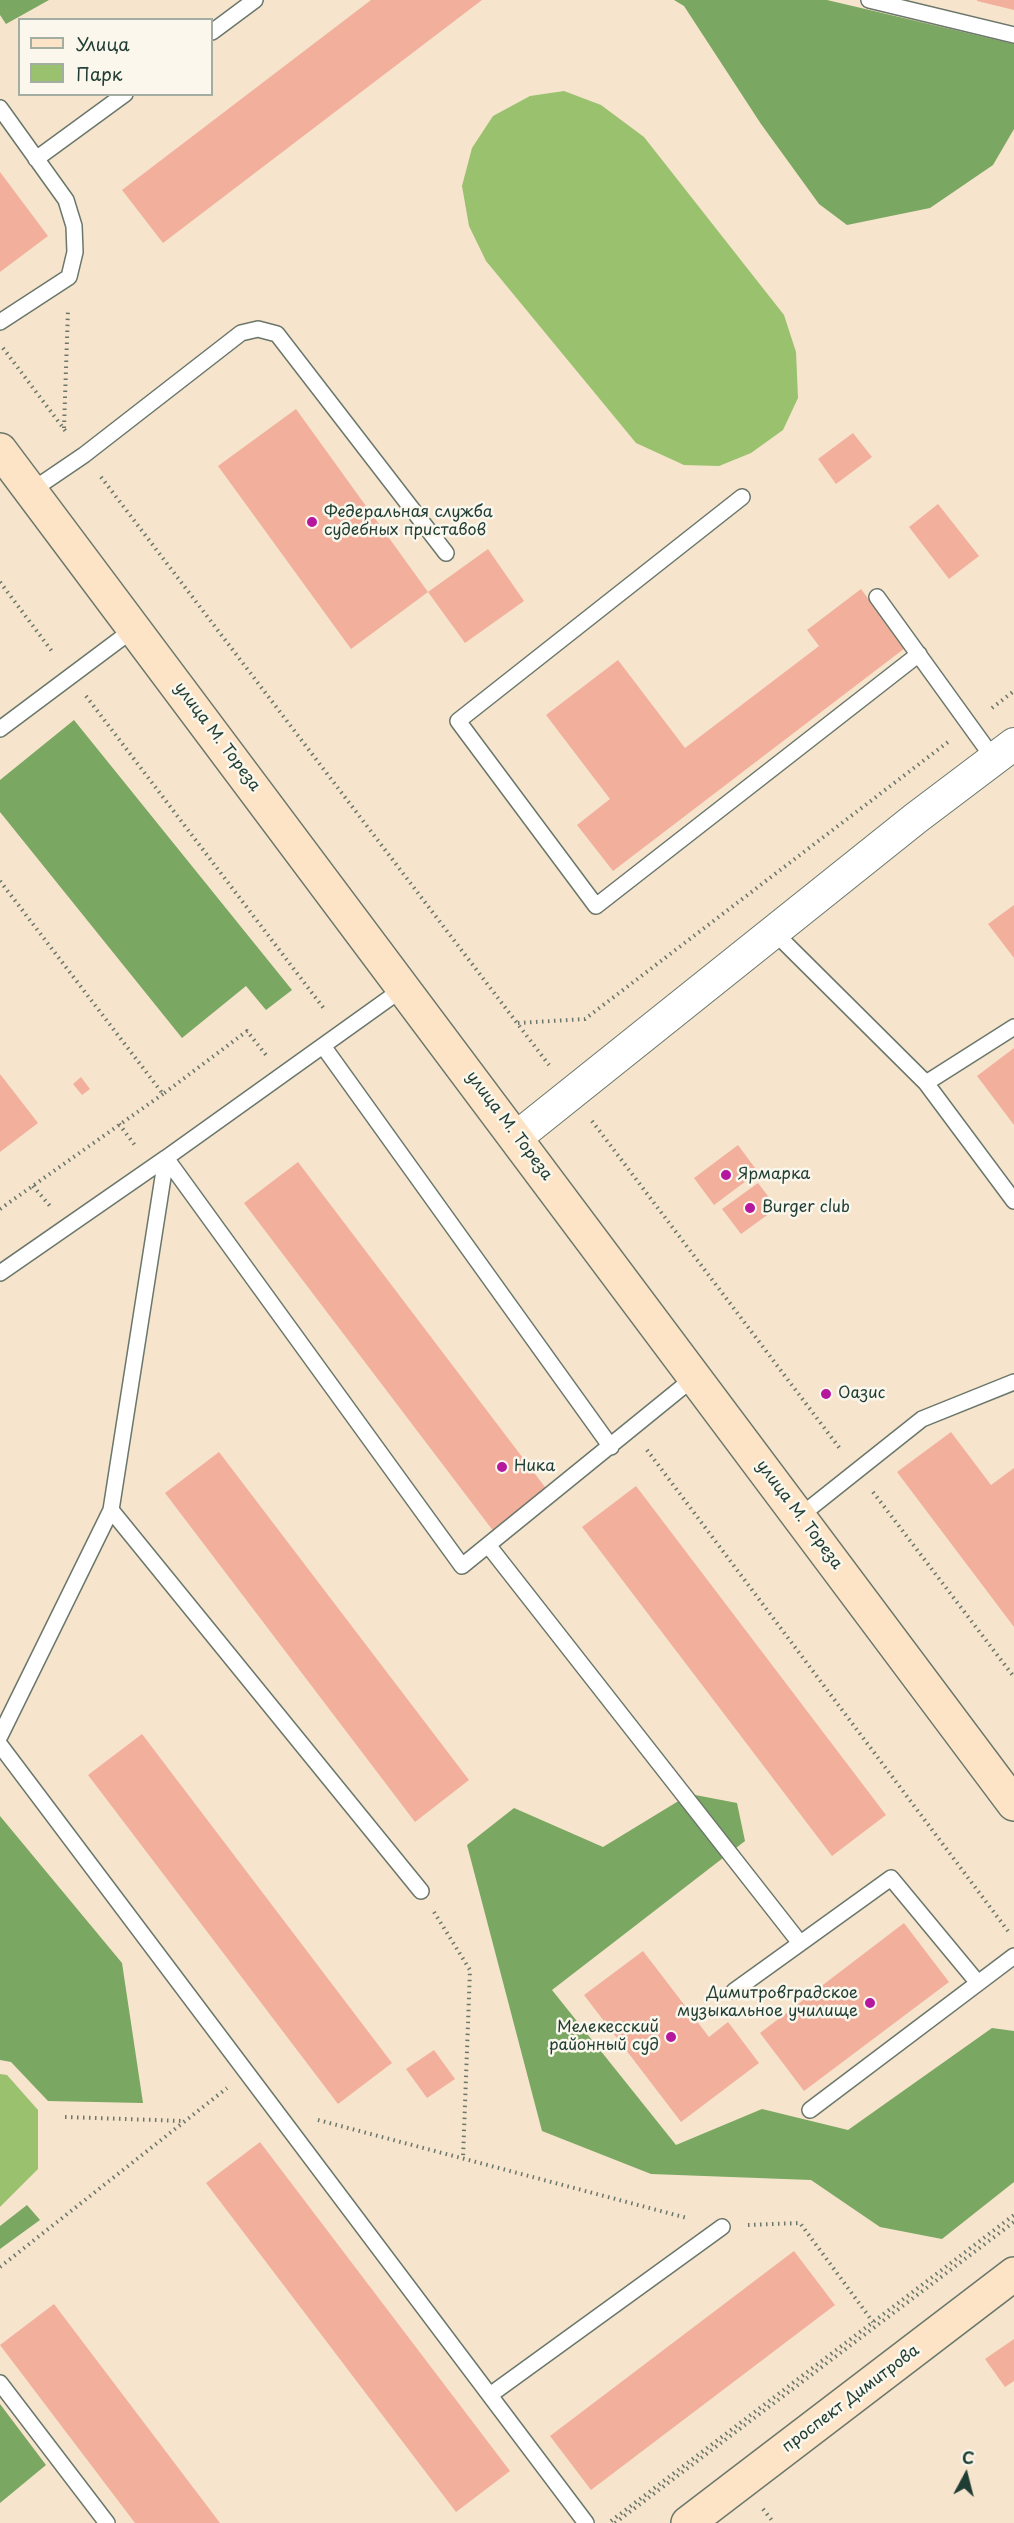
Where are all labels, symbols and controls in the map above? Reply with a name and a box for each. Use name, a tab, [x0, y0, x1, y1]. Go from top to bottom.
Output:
legend	[18, 18, 213, 96]
text: Улица	[76, 30, 130, 57]
text: Парк	[76, 60, 122, 87]
place label: Федеральная служба судебных приставов	[324, 503, 493, 541]
marker: Федеральная служба судебных приставов	[305, 515, 319, 529]
street label: улица М. Тореза	[170, 679, 264, 795]
street label: улица М. Тореза	[462, 1068, 556, 1184]
place label: Ярмарка	[738, 1165, 810, 1185]
marker: Ярмарка	[719, 1168, 733, 1182]
place label: Burger club	[762, 1198, 850, 1218]
marker: Burger club	[743, 1201, 757, 1215]
place label: Оазис	[838, 1384, 885, 1404]
marker: Оазис	[819, 1387, 833, 1401]
place label: Ника	[514, 1457, 555, 1477]
street label: улица М. Тореза	[752, 1457, 846, 1573]
marker: Ника	[495, 1460, 509, 1474]
place label: Димитровградское музыкальное училище	[677, 1984, 858, 2022]
marker: Димитровградское музыкальное училище	[863, 1996, 877, 2010]
place label: Мелекесский районный суд	[549, 2018, 659, 2056]
marker: Мелекесский районный суд	[664, 2030, 678, 2044]
street label: проспект Димитрова	[779, 2341, 923, 2457]
text: С	[961, 2444, 976, 2470]
north arrow	[936, 2445, 996, 2505]

